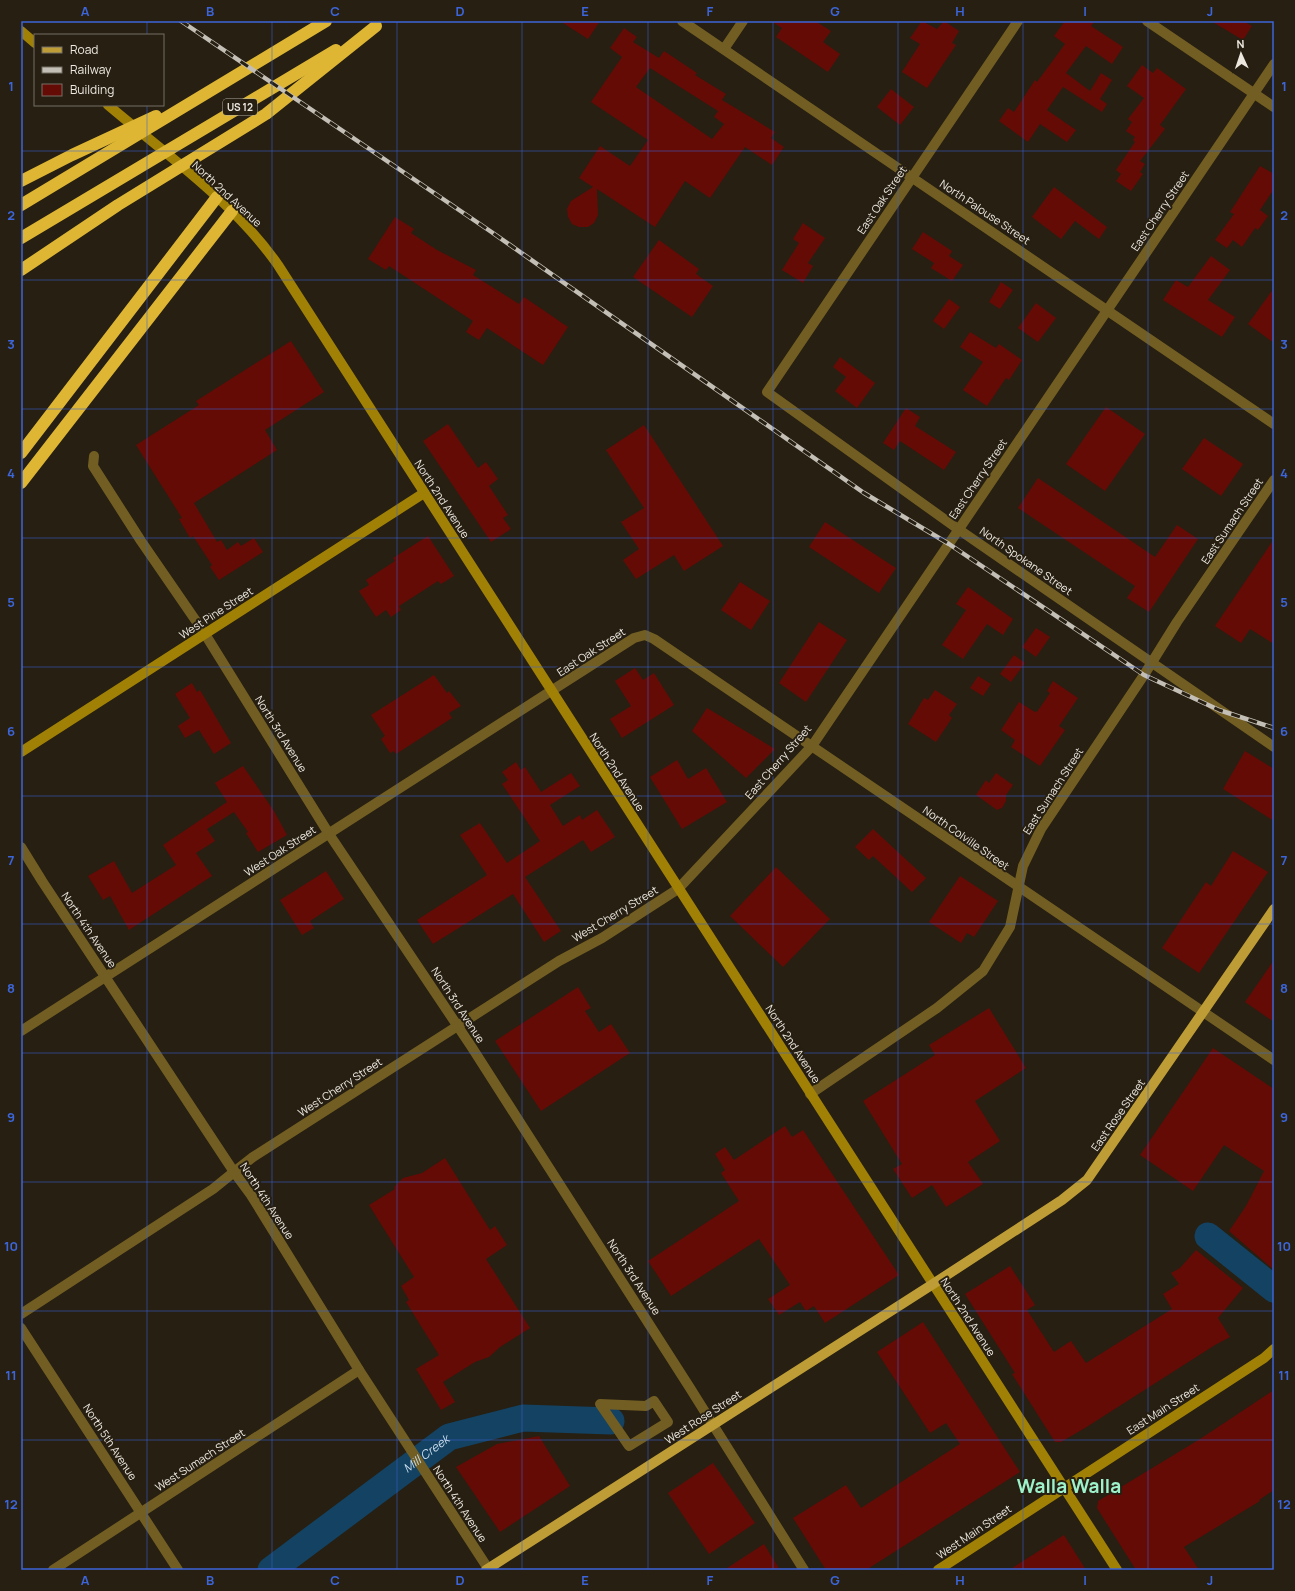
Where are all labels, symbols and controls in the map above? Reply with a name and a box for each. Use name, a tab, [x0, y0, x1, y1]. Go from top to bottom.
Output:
text: A	[81, 2, 90, 20]
text: B	[206, 2, 214, 20]
text: C	[330, 2, 340, 20]
text: D	[455, 2, 465, 20]
text: E	[581, 2, 589, 20]
text: F	[707, 2, 714, 20]
text: G	[830, 2, 840, 20]
text: H	[955, 2, 965, 20]
text: I	[1083, 2, 1087, 20]
text: J	[1207, 2, 1213, 20]
legend	[34, 34, 164, 106]
north arrow	[1221, 34, 1261, 74]
text: N	[1236, 36, 1245, 51]
text: Road	[70, 41, 98, 58]
text: Railway	[70, 61, 112, 78]
text: 1	[8, 77, 14, 95]
text: 1	[1281, 77, 1287, 95]
text: Building	[70, 81, 114, 98]
road number: US 12	[223, 99, 257, 115]
street label: North 2nd Avenue	[189, 157, 266, 230]
street label: East Oak Street	[853, 163, 910, 237]
street label: East Cherry Street	[1127, 168, 1192, 254]
street label: North Palouse Street	[937, 176, 1033, 247]
text: 2	[7, 206, 15, 224]
text: 2	[1280, 206, 1288, 224]
text: 3	[7, 335, 15, 353]
text: 3	[1280, 335, 1288, 353]
street label: East Cherry Street	[945, 436, 1010, 522]
street label: North 2nd Avenue	[412, 457, 474, 541]
text: 4	[7, 464, 15, 482]
text: 4	[1280, 464, 1288, 482]
street label: East Sumach Street	[1197, 475, 1266, 567]
street label: North Spokane Street	[977, 523, 1076, 598]
street label: West Pine Street	[176, 583, 255, 642]
text: 5	[7, 593, 15, 611]
text: 5	[1280, 593, 1288, 611]
street label: East Oak Street	[554, 624, 628, 679]
street label: North 3rd Avenue	[252, 693, 311, 775]
street label: East Cherry Street	[741, 721, 814, 802]
text: 6	[7, 722, 15, 740]
text: 6	[1280, 722, 1288, 740]
street label: North 2nd Avenue	[587, 730, 649, 814]
street label: East Sumach Street	[1019, 744, 1086, 837]
street label: North Colville Street	[920, 802, 1012, 873]
street label: West Oak Street	[241, 822, 318, 879]
text: 7	[8, 851, 15, 869]
text: 7	[1281, 851, 1288, 869]
street label: West Cherry Street	[569, 882, 660, 945]
street label: North 4th Avenue	[58, 889, 121, 971]
street label: North 3rd Avenue	[428, 964, 489, 1046]
text: 8	[7, 979, 15, 997]
text: 8	[1280, 979, 1288, 997]
street label: North 2nd Avenue	[763, 1002, 825, 1086]
street label: West Cherry Street	[295, 1054, 385, 1119]
street label: East Rose Street	[1087, 1076, 1148, 1154]
text: 9	[7, 1108, 15, 1126]
text: 9	[1280, 1108, 1288, 1126]
street label: North 4th Avenue	[237, 1160, 298, 1242]
street label: North 3rd Avenue	[604, 1236, 665, 1318]
text: 10	[4, 1237, 18, 1255]
text: 10	[1277, 1237, 1291, 1255]
street label: North 2nd Avenue	[938, 1275, 1000, 1359]
text: 11	[5, 1366, 17, 1384]
text: 11	[1278, 1366, 1290, 1384]
street label: East Main Street	[1124, 1379, 1202, 1438]
street label: West Rose Street	[662, 1386, 744, 1447]
street label: North 5th Avenue	[80, 1401, 141, 1483]
street label: West Sumach Street	[152, 1425, 248, 1494]
water label: Mill Creek	[399, 1429, 454, 1476]
street label: North 4th Avenue	[430, 1463, 491, 1545]
district label: Walla Walla	[1017, 1473, 1121, 1499]
text: 12	[4, 1495, 18, 1513]
text: 12	[1277, 1495, 1291, 1513]
street label: West Main Street	[933, 1501, 1014, 1562]
text: A	[81, 1571, 90, 1589]
text: B	[206, 1571, 214, 1589]
text: C	[330, 1571, 340, 1589]
text: D	[455, 1571, 465, 1589]
text: E	[581, 1571, 589, 1589]
text: F	[707, 1571, 714, 1589]
text: G	[830, 1571, 840, 1589]
text: H	[955, 1571, 965, 1589]
text: I	[1083, 1571, 1087, 1589]
text: J	[1207, 1571, 1213, 1589]

